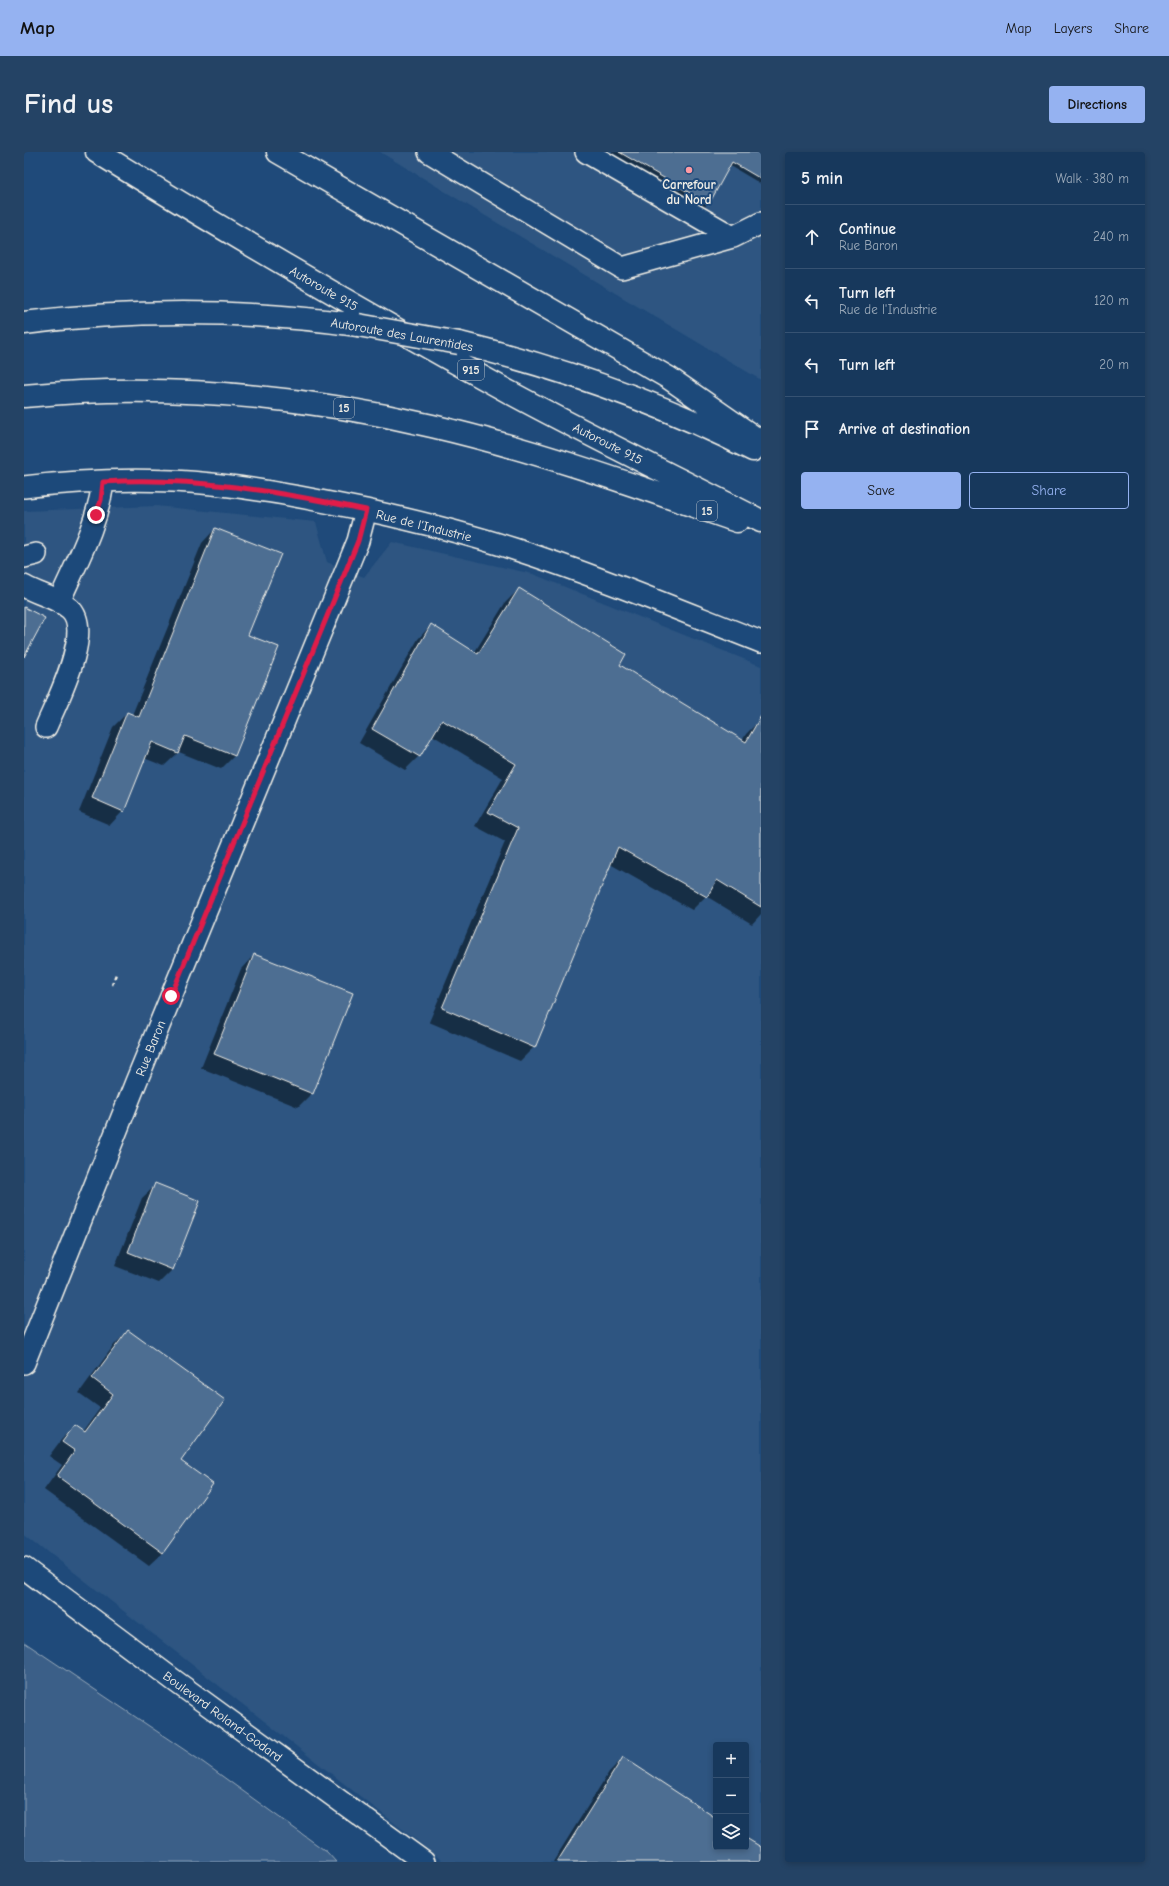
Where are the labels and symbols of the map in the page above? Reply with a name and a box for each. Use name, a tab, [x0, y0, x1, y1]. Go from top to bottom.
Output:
marker: Carrefour du Nord	[684, 165, 694, 175]
place label: Carrefour du Nord	[662, 177, 717, 207]
street label: Autoroute 915	[287, 263, 360, 314]
street label: Autoroute des Laurentides	[330, 315, 474, 354]
road number: 915	[458, 360, 484, 380]
road number: 15	[334, 398, 354, 418]
street label: Autoroute 915	[570, 419, 645, 467]
road number: 15	[697, 501, 717, 521]
route end	[87, 506, 105, 524]
street label: Rue de l'Industrie	[375, 506, 474, 545]
route start	[162, 987, 180, 1005]
street label: Rue Baron	[132, 1018, 168, 1078]
street label: Boulevard Roland-Godard	[160, 1668, 285, 1765]

